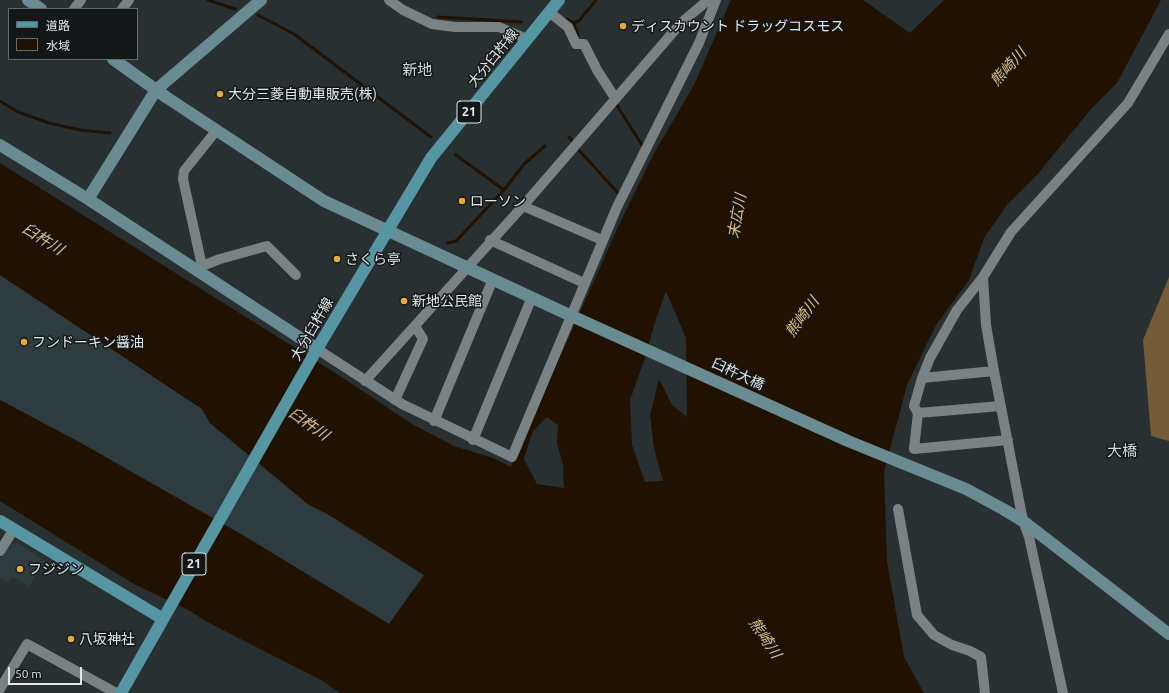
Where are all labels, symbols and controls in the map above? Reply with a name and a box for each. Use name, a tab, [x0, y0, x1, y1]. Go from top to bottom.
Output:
legend	[8, 8, 138, 60]
place label: ディスカウント ドラッグコスモス	[631, 18, 844, 34]
text: 道路	[46, 19, 70, 32]
marker: ディスカウント ドラッグコスモス	[618, 21, 628, 31]
street label: 大分臼杵線	[464, 26, 522, 90]
text: 水域	[46, 39, 70, 52]
water label: 熊崎川	[986, 44, 1030, 90]
district label: 新地	[402, 61, 432, 79]
place label: 大分三菱自動車販売(株)	[228, 86, 377, 102]
marker: 大分三菱自動車販売(株)	[215, 89, 225, 99]
road number: 21	[457, 101, 481, 123]
water label: 末広川	[724, 192, 750, 240]
place label: ローソン	[470, 193, 526, 209]
marker: ローソン	[457, 196, 467, 206]
water label: 臼杵川	[19, 219, 67, 259]
place label: さくら亭	[345, 251, 401, 267]
marker: さくら亭	[332, 254, 342, 264]
place label: 新地公民館	[412, 293, 482, 309]
street label: 大分臼杵線	[287, 294, 337, 364]
water label: 熊崎川	[781, 294, 823, 340]
marker: 新地公民館	[399, 296, 409, 306]
place label: フンドーキン醤油	[32, 334, 144, 350]
marker: フンドーキン醤油	[19, 337, 29, 347]
street label: 臼杵大橋	[709, 355, 767, 393]
water label: 臼杵川	[285, 404, 333, 444]
district label: 大橋	[1107, 442, 1137, 460]
road number: 21	[182, 553, 206, 575]
place label: フジジン	[28, 561, 84, 577]
marker: フジジン	[15, 564, 25, 574]
water label: 熊崎川	[745, 614, 785, 662]
place label: 八坂神社	[79, 631, 135, 647]
marker: 八坂神社	[66, 634, 76, 644]
scale bar	[10, 659, 84, 685]
text: 50 m	[15, 667, 42, 680]

